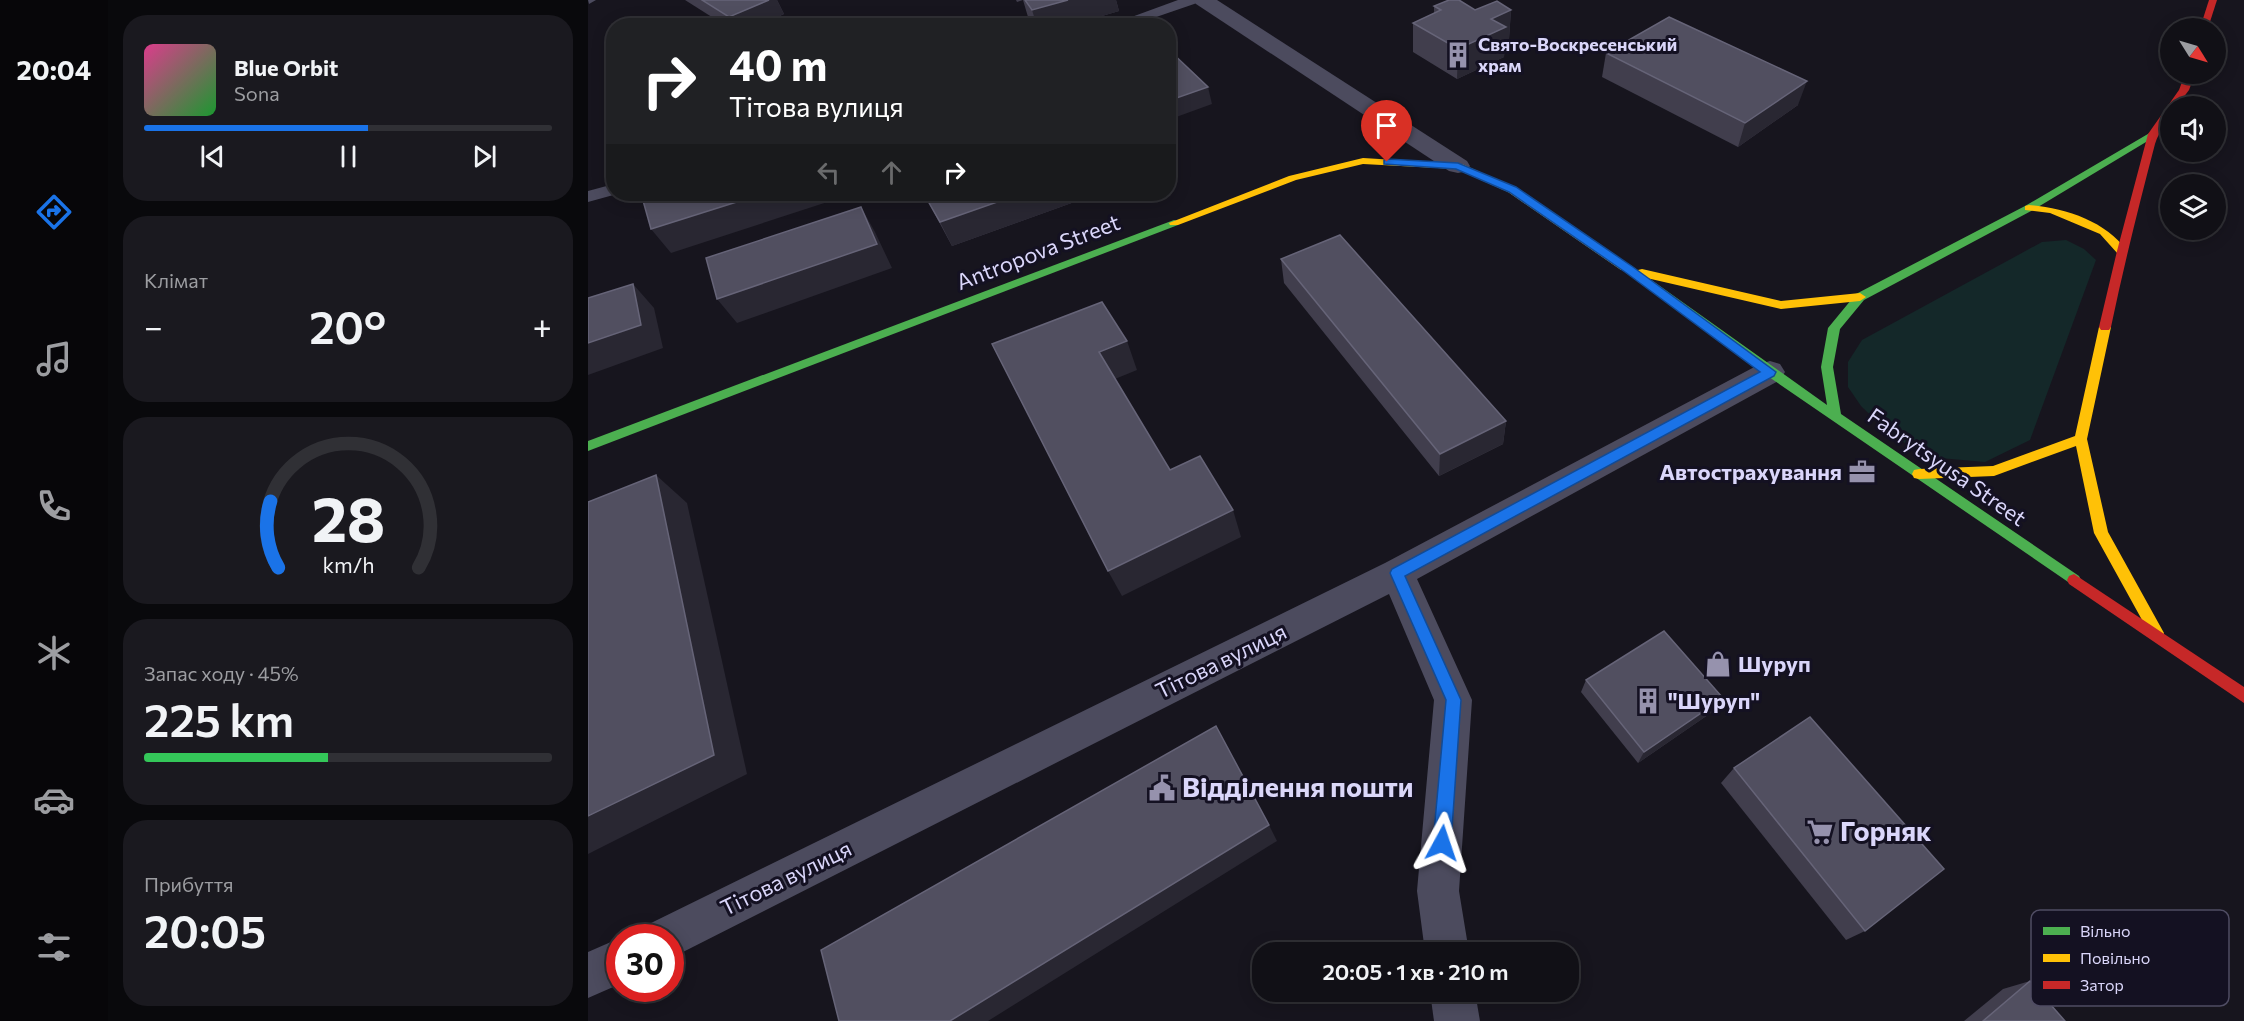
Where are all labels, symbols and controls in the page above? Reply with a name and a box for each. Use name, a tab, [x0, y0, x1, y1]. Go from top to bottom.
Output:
north arrow	[2160, 18, 2226, 84]
map controls	[2160, 18, 2226, 240]
place label: Свято-Воскресенський храм	[1478, 33, 1677, 76]
text: 40 m	[729, 38, 827, 90]
building icon: Свято-Воскресенський храм	[1443, 40, 1473, 70]
icon: right	[630, 42, 708, 120]
text: 20:04	[17, 53, 91, 86]
text: Blue Orbit	[234, 54, 338, 81]
text: Sona	[234, 81, 280, 105]
text: Тітова вулиця	[729, 90, 904, 123]
button: sound	[2160, 96, 2226, 162]
pin	[1361, 100, 1412, 162]
icon: arrive	[1370, 109, 1403, 142]
icon: previous	[196, 140, 229, 173]
icon: pause	[332, 140, 365, 173]
icon: next	[468, 140, 501, 173]
icon: left	[812, 156, 845, 189]
icon: ahead	[875, 156, 908, 189]
icon: right	[938, 156, 971, 189]
button: layers	[2160, 174, 2226, 240]
icon: directions	[33, 191, 75, 233]
street label: Antropova Street	[952, 208, 1123, 295]
text: Клімат	[144, 268, 208, 292]
text: 20°	[309, 298, 386, 353]
text: −	[144, 305, 163, 346]
text: +	[533, 305, 552, 346]
icon: music	[33, 338, 75, 380]
street label: Fabrytsyusa Street	[1863, 402, 2032, 531]
office icon: Автострахування	[1847, 457, 1877, 487]
place label: Автострахування	[1659, 458, 1842, 485]
text: 28	[311, 479, 385, 555]
icon: phone	[33, 485, 75, 527]
text: km/h	[322, 551, 374, 577]
street label: Тітова вулиця	[1151, 617, 1291, 704]
icon: climate	[33, 632, 75, 674]
shop icon: Шуруп	[1703, 649, 1733, 679]
place label: Шуруп	[1738, 650, 1811, 677]
text: Запас ходу · 45%	[144, 661, 299, 685]
building icon: "Шуруп"	[1633, 686, 1663, 716]
place label: "Шуруп"	[1668, 687, 1760, 714]
text: 225 km	[144, 691, 294, 746]
place label: Відділення пошти	[1182, 770, 1414, 803]
public building icon: Відділення пошти	[1147, 773, 1177, 803]
icon: car	[33, 779, 75, 821]
position arrow	[1410, 811, 1474, 875]
place label: Горняк	[1840, 814, 1932, 847]
supermarket icon: Горняк	[1805, 817, 1835, 847]
street label: Тітова вулиця	[716, 834, 856, 921]
text: Прибуття	[144, 872, 234, 896]
text: 20:05	[144, 902, 266, 957]
legend	[2031, 910, 2229, 1006]
text: Вільно	[2080, 921, 2131, 940]
speed limit sign: 30	[606, 924, 684, 1002]
icon: filters	[33, 926, 75, 968]
text: Повільно	[2080, 948, 2150, 967]
text: 20:05 · 1 хв · 210 m	[1323, 958, 1509, 985]
text: Затор	[2080, 975, 2124, 994]

